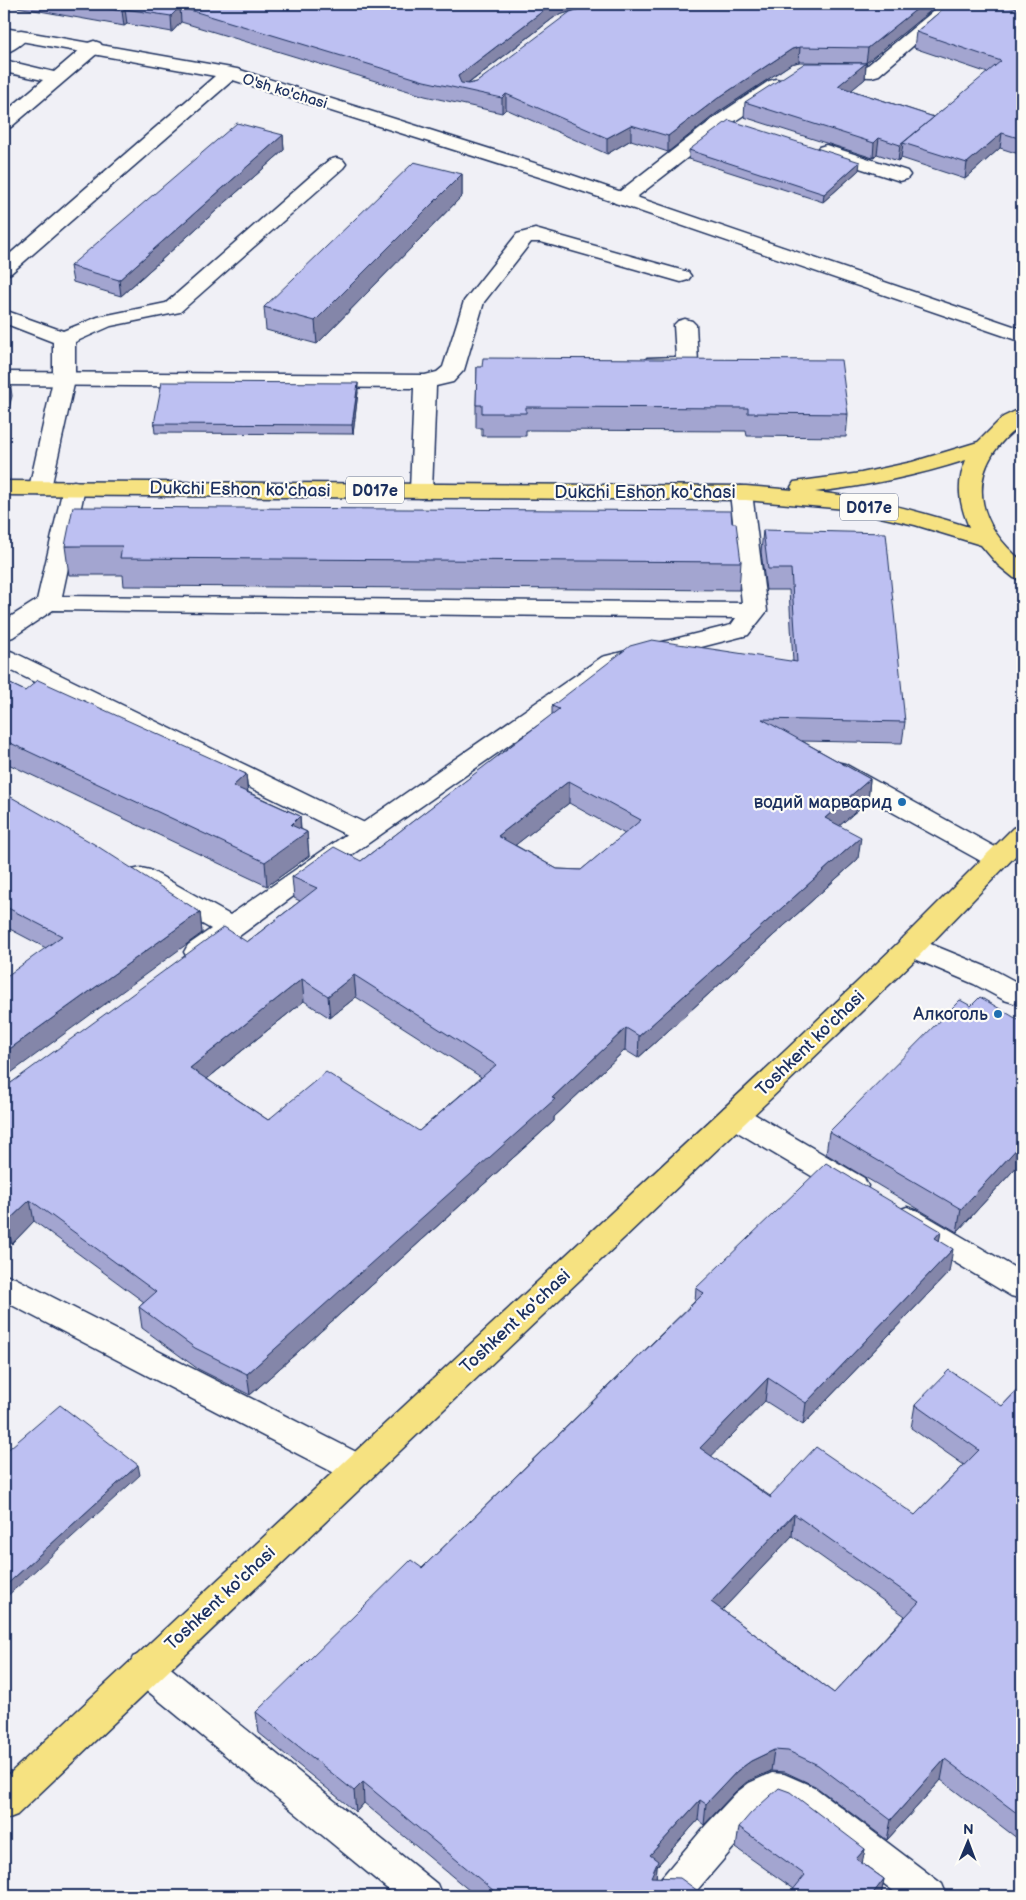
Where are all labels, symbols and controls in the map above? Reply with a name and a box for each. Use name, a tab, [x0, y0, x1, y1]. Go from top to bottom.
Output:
street label: O'sh ko'chasi	[240, 70, 330, 113]
road number: D017e	[346, 476, 404, 504]
street label: Dukchi Eshon ko'chasi	[149, 477, 331, 502]
street label: Dukchi Eshon ko'chasi	[554, 482, 736, 503]
road number: D017e	[840, 494, 898, 520]
place label: водий марварид	[754, 792, 892, 813]
marker: водий марварид	[896, 796, 908, 808]
street label: Toshkent ko'chasi	[752, 986, 869, 1101]
place label: Алкоголь	[912, 1004, 988, 1025]
marker: Алкоголь	[992, 1008, 1004, 1020]
street label: Toshkent ko'chasi	[456, 1265, 575, 1378]
street label: Toshkent ko'chasi	[161, 1542, 280, 1655]
north arrow	[944, 1818, 994, 1868]
text: N	[963, 1821, 974, 1838]

